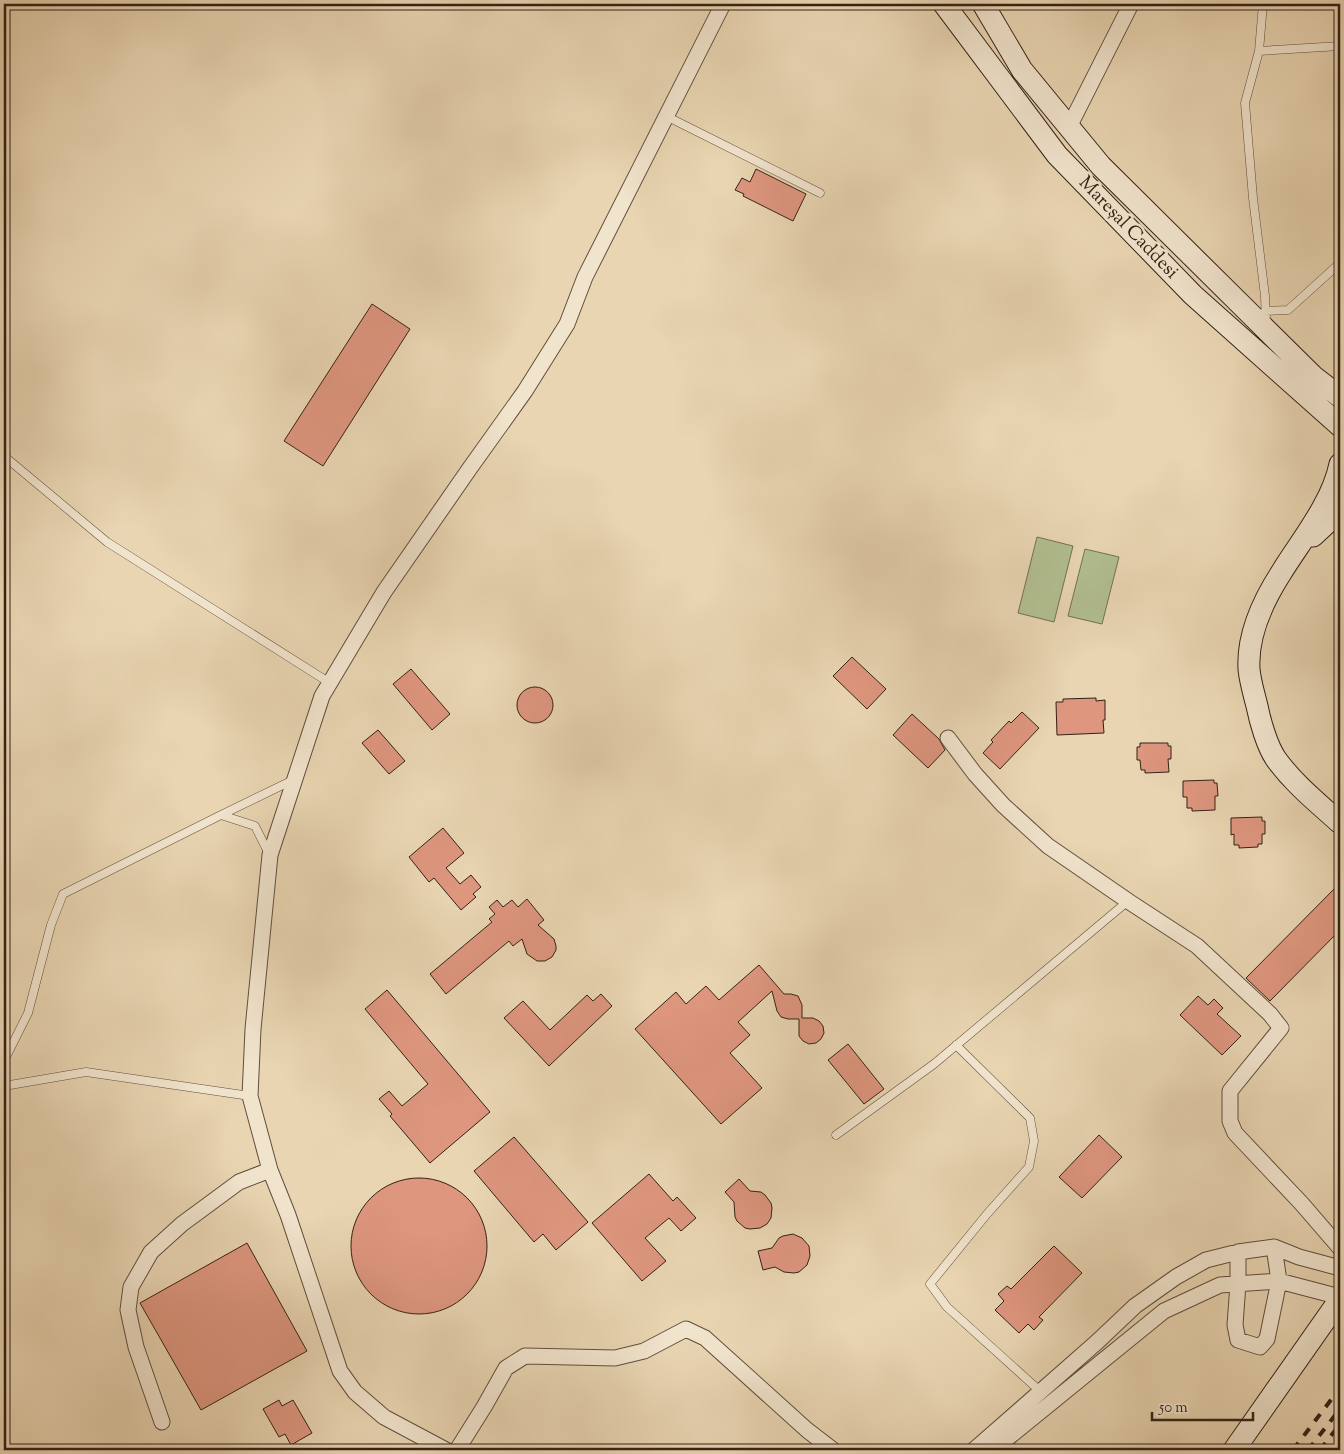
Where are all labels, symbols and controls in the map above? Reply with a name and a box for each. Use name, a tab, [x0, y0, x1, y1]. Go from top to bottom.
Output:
street label: Mareşal Caddesi	[1072, 170, 1184, 286]
scale bar	[1152, 1389, 1253, 1421]
text: 50 m	[1158, 1398, 1188, 1419]

